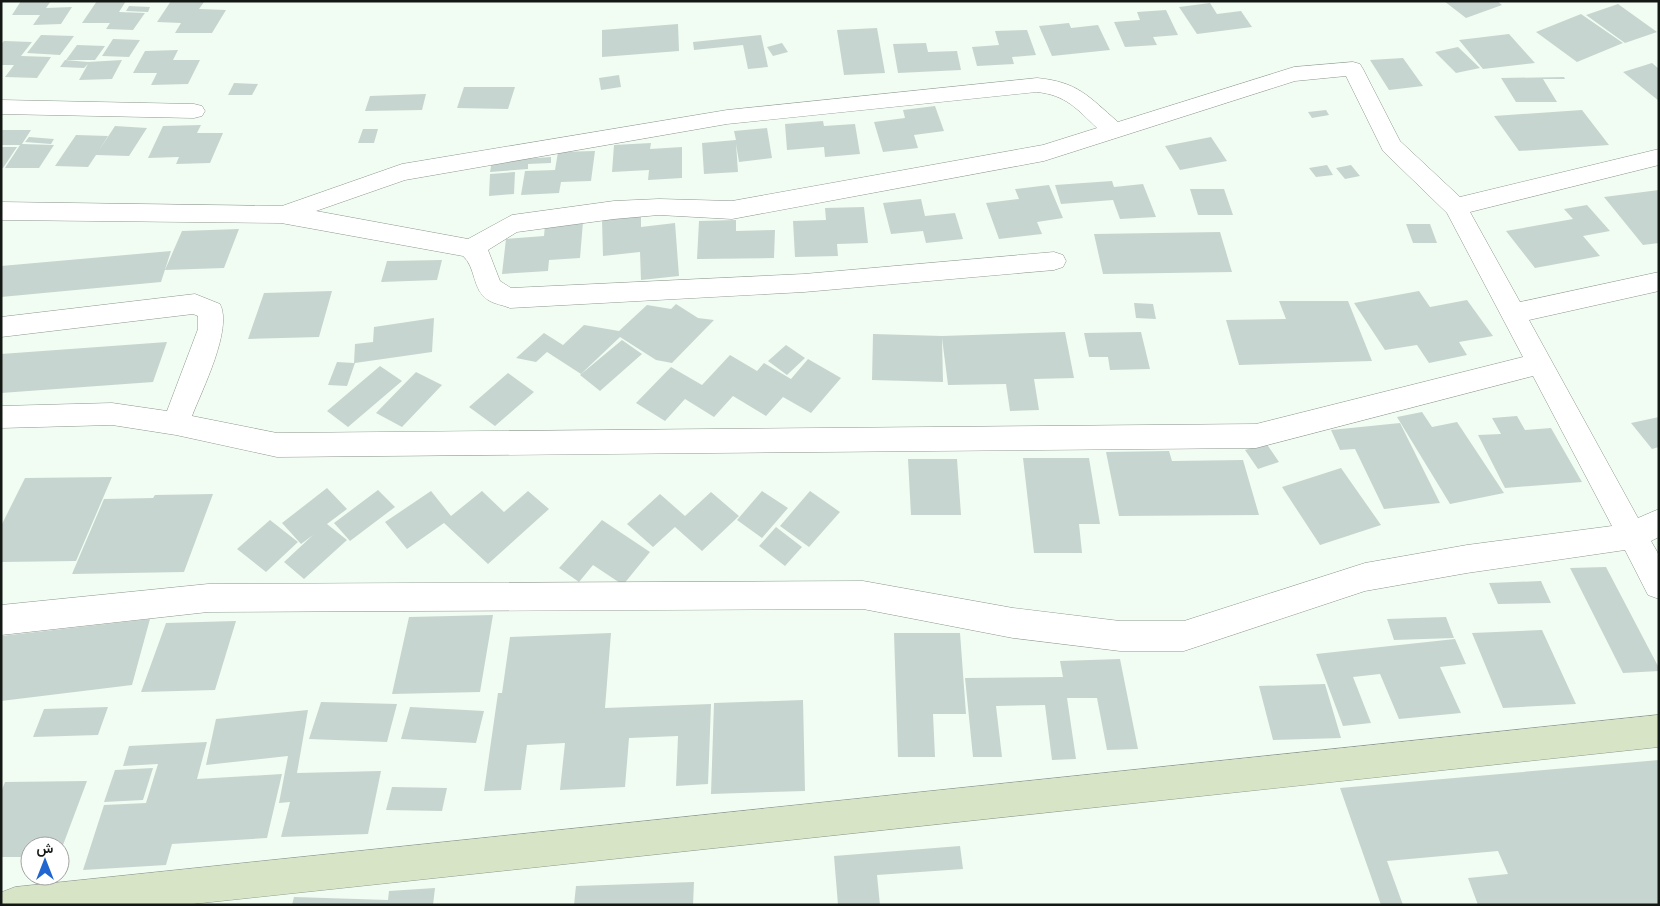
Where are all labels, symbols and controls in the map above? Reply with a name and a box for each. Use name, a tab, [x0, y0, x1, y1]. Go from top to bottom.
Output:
north arrow	[20, 836, 70, 886]
text: ش	[37, 841, 54, 858]

